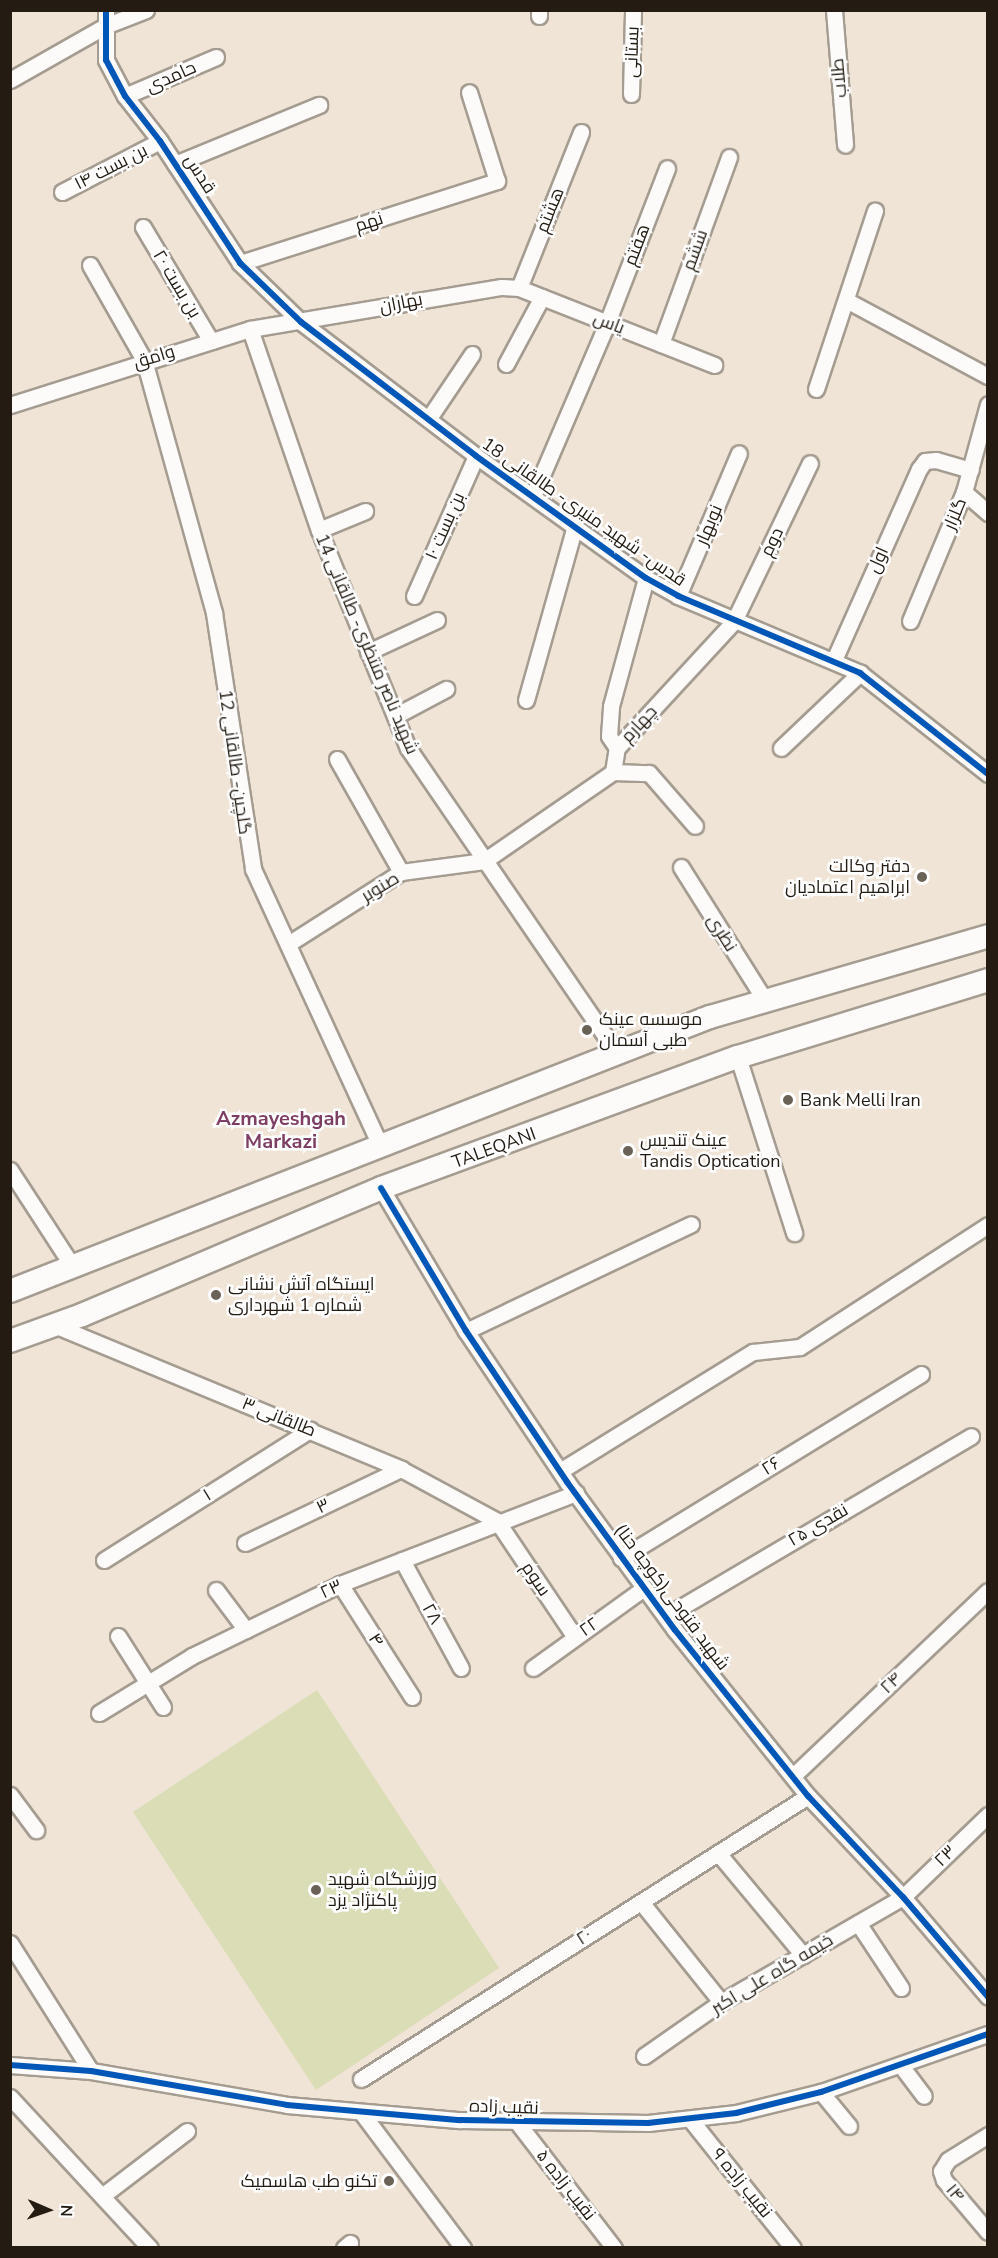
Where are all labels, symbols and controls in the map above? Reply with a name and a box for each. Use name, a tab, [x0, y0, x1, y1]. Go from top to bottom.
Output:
street label: بستانی	[620, 26, 644, 78]
street label: حامدی	[143, 56, 199, 98]
street label: طلاب	[827, 57, 851, 99]
street label: بن بست ۱۴	[71, 139, 151, 195]
street label: قدس	[179, 150, 221, 198]
street label: هشتم	[531, 184, 569, 236]
street label: نهم	[352, 207, 386, 237]
street label: هفتم	[619, 221, 655, 269]
street label: ششم	[678, 226, 712, 274]
street label: بن بست ۲۰	[148, 246, 206, 322]
street label: بهاران	[378, 288, 424, 318]
street label: یاس	[590, 307, 628, 339]
street label: وامق	[131, 340, 177, 374]
street label: قدس- شهید منیری- طالقانی 18	[478, 433, 690, 591]
street label: بن بست ۱۰	[421, 489, 469, 563]
street label: گلزار	[939, 495, 971, 533]
street label: نوبهار	[691, 501, 727, 549]
street label: دوم	[756, 524, 788, 560]
street label: شهید ناصر منتظری- طالقانی 14	[311, 531, 423, 757]
street label: اول	[863, 543, 893, 577]
street label: گلچین- طالقانی 12	[214, 688, 256, 836]
street label: چهارم	[616, 701, 662, 747]
place label: دفتر وکالت ابراهیم اعتمادیان	[785, 856, 910, 898]
street label: صنوبر	[357, 867, 403, 907]
marker: دفتر وکالت ابراهیم اعتمادیان	[915, 870, 929, 884]
street label: نظری	[702, 910, 742, 956]
place label: موسسه عینک طبی آسمان	[599, 1009, 702, 1052]
marker: موسسه عینک طبی آسمان	[580, 1023, 594, 1037]
place label: Bank Melli Iran	[800, 1089, 921, 1111]
marker: Bank Melli Iran	[781, 1093, 795, 1107]
district label: Azmayeshgah Markazi	[216, 1106, 346, 1153]
street label: TALEQANI	[449, 1123, 539, 1173]
place label: عینک تندیس Tandis Optication	[640, 1130, 780, 1172]
marker: عینک تندیس Tandis Optication	[621, 1144, 635, 1158]
place label: ایستگاه آتش نشانی شماره 1 شهرداری	[228, 1274, 375, 1316]
marker: ایستگاه آتش نشانی شماره 1 شهرداری	[209, 1288, 223, 1302]
street label: طالقانی ۳	[239, 1392, 319, 1442]
street label: ۲۶	[758, 1452, 784, 1480]
street label: ۱	[199, 1484, 215, 1506]
street label: ۳	[313, 1494, 333, 1518]
street label: ۲۵ نقدی	[784, 1499, 852, 1551]
street label: (کوچه حنا)شهید فتوحی	[610, 1520, 734, 1674]
street label: سوم	[517, 1558, 555, 1600]
street label: ۲۳	[317, 1575, 345, 1603]
street label: ۲۸	[418, 1600, 446, 1628]
street label: ۲۲	[575, 1613, 603, 1641]
street label: ۴	[364, 1629, 388, 1651]
street label: ۲۴	[876, 1668, 906, 1698]
street label: ۲۳	[930, 1841, 960, 1871]
place label: ورزشگاه شهید پاکنژاد یزد	[328, 1869, 437, 1912]
marker: ورزشگاه شهید پاکنژاد یزد	[309, 1883, 323, 1897]
street label: ۲۰	[572, 1924, 596, 1950]
street label: خیمه گاه علی اکبر	[707, 1929, 837, 2019]
street label: نقیب زاده	[469, 2095, 539, 2119]
street label: نقیب زاده ۹	[707, 2144, 777, 2222]
street label: نقیب زاده ۵	[532, 2145, 600, 2225]
place label: تکنو طب هاسمیک	[241, 2170, 377, 2192]
marker: تکنو طب هاسمیک	[382, 2174, 396, 2188]
street label: ۱۴	[941, 2179, 969, 2207]
north arrow	[18, 2180, 78, 2240]
text: N	[55, 2204, 77, 2217]

